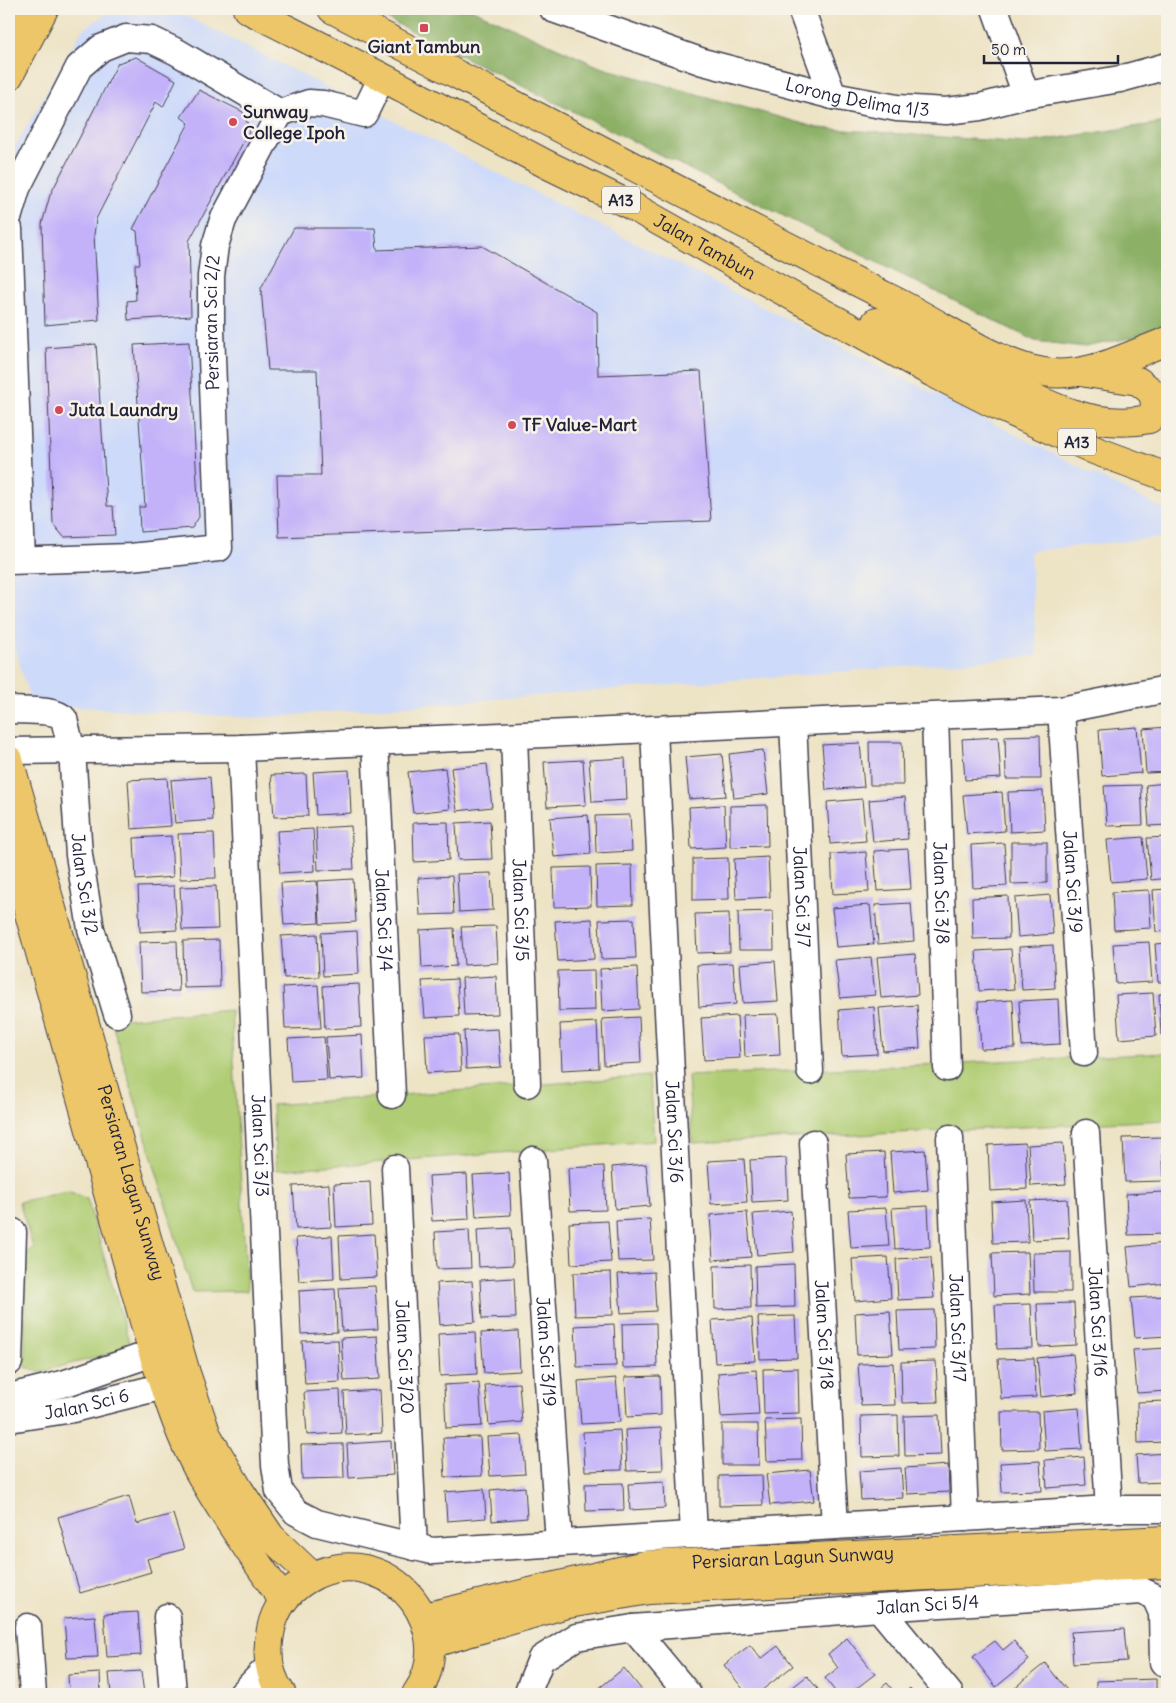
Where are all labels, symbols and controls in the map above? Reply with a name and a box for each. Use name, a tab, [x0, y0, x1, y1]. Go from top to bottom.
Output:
marker: Giant Tambun	[418, 22, 430, 34]
scale bar	[984, 32, 1117, 64]
place label: Giant Tambun	[367, 35, 481, 58]
text: 50 m	[991, 40, 1026, 59]
street label: Lorong Delima 1/3	[783, 72, 930, 121]
place label: Sunway College Ipoh	[243, 100, 346, 144]
marker: Sunway College Ipoh	[227, 116, 239, 128]
road number: A13	[602, 186, 640, 214]
street label: Jalan Tambun	[650, 209, 760, 285]
street label: Persiaran Sci 2/2	[199, 253, 225, 391]
place label: Juta Laundry	[69, 398, 178, 421]
marker: Juta Laundry	[53, 404, 65, 416]
place label: TF Value-Mart	[522, 413, 638, 436]
marker: TF Value-Mart	[506, 419, 518, 431]
road number: A13	[1058, 428, 1096, 456]
street label: Jalan Sci 3/9	[1058, 829, 1088, 934]
street label: Jalan Sci 3/2	[67, 832, 104, 938]
street label: Jalan Sci 3/8	[928, 841, 955, 945]
street label: Jalan Sci 3/7	[788, 845, 816, 948]
street label: Jalan Sci 3/5	[508, 858, 534, 962]
street label: Jalan Sci 3/4	[370, 868, 398, 972]
street label: Jalan Sci 3/6	[660, 1079, 688, 1184]
street label: Persiaran Lagun Sunway	[92, 1082, 171, 1283]
street label: Jalan Sci 3/3	[246, 1094, 274, 1198]
street label: Jalan Sci 3/16	[1083, 1266, 1113, 1377]
street label: Jalan Sci 3/17	[944, 1273, 972, 1383]
street label: Jalan Sci 3/18	[810, 1279, 839, 1390]
street label: Jalan Sci 3/19	[531, 1296, 562, 1407]
street label: Jalan Sci 3/20	[391, 1299, 419, 1414]
street label: Jalan Sci 6	[43, 1383, 131, 1424]
street label: Persiaran Lagun Sunway	[691, 1541, 894, 1574]
street label: Jalan Sci 5/4	[875, 1590, 980, 1619]

